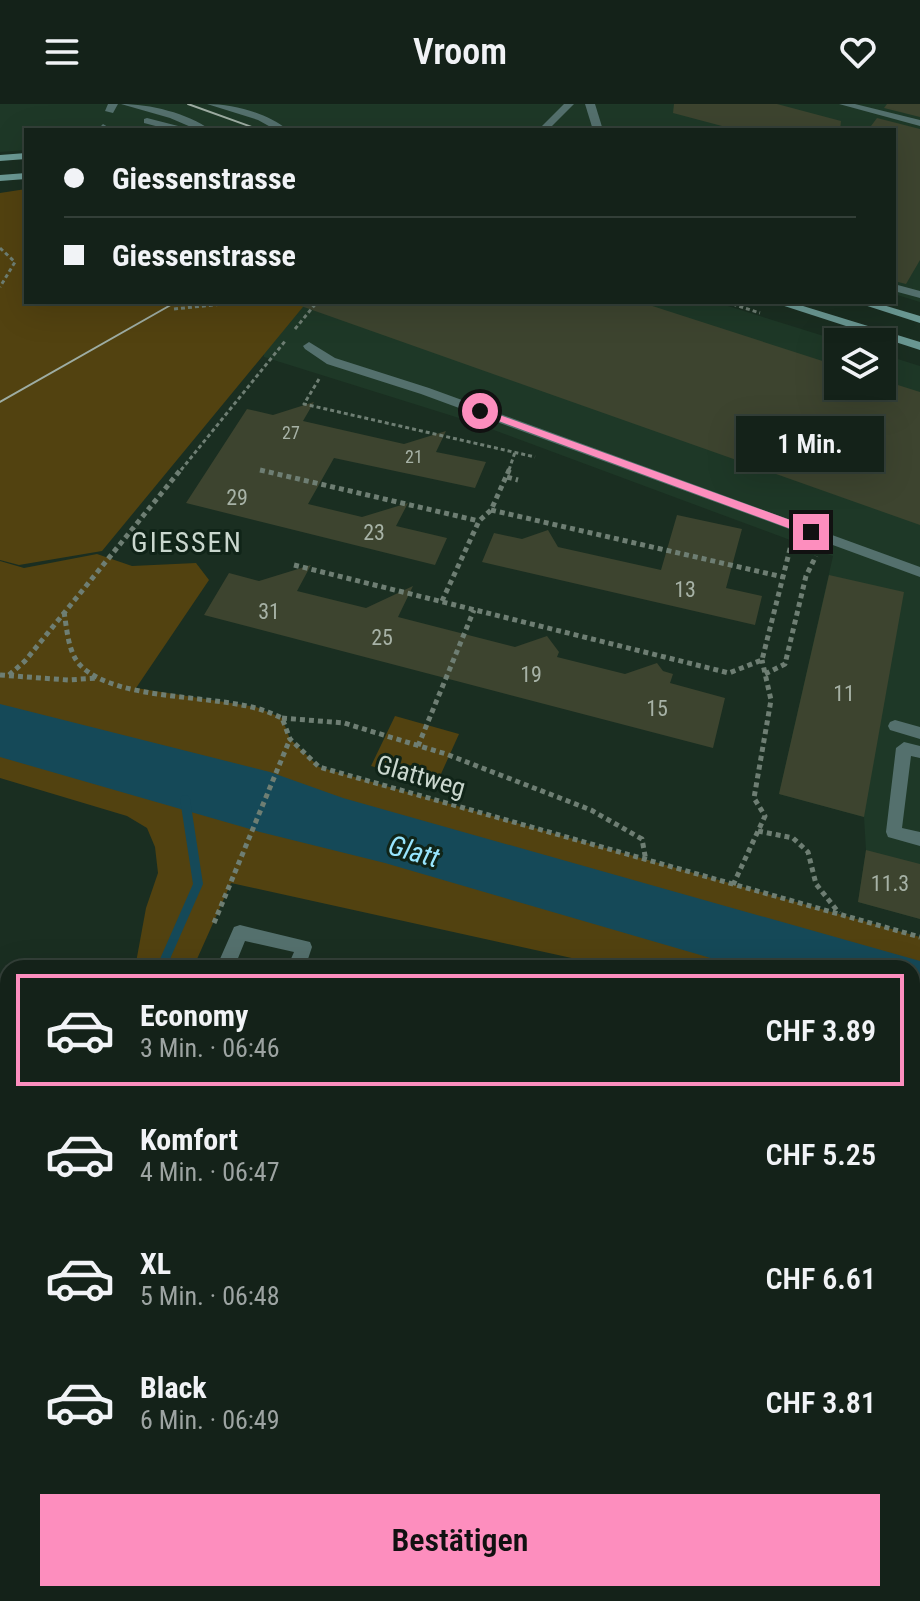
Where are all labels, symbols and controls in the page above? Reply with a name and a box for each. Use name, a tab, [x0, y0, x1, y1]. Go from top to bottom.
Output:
icon: menu	[40, 30, 84, 74]
icon: heart	[836, 30, 880, 74]
text: Vroom	[413, 31, 507, 73]
text: Giessenstrasse	[112, 161, 296, 196]
text: Giessenstrasse	[112, 238, 296, 273]
map controls	[824, 328, 896, 400]
button: layers	[824, 328, 896, 400]
route start	[462, 393, 498, 429]
callout: 1 Min.	[737, 416, 885, 472]
house number: 27	[282, 422, 300, 443]
text: 1 Min.	[777, 429, 843, 459]
house number: 21	[405, 446, 423, 467]
house number: 29	[226, 485, 248, 510]
route end	[793, 514, 829, 550]
house number: 23	[363, 520, 385, 545]
district label: GIESSEN	[131, 526, 243, 559]
house number: 13	[674, 577, 696, 602]
house number: 31	[258, 599, 280, 624]
house number: 25	[371, 625, 393, 650]
house number: 19	[520, 662, 542, 687]
house number: 11	[833, 681, 855, 706]
house number: 15	[646, 696, 668, 721]
street label: Glattweg	[373, 749, 469, 803]
water label: Glatt	[385, 829, 444, 875]
house number: 11.3	[871, 871, 909, 896]
icon: car	[44, 994, 116, 1066]
text: Economy	[140, 998, 248, 1033]
text: CHF 3.89	[765, 1013, 876, 1048]
text: 3 Min. · 06:46	[140, 1033, 280, 1063]
icon: car	[44, 1118, 116, 1190]
text: Komfort	[140, 1122, 238, 1157]
text: CHF 5.25	[765, 1137, 876, 1172]
text: 4 Min. · 06:47	[140, 1157, 280, 1187]
icon: car	[44, 1242, 116, 1314]
text: XL	[140, 1246, 171, 1281]
text: CHF 6.61	[765, 1261, 876, 1296]
text: 5 Min. · 06:48	[140, 1281, 280, 1311]
icon: car	[44, 1366, 116, 1438]
text: Black	[140, 1370, 207, 1405]
text: CHF 3.81	[765, 1385, 876, 1420]
text: 6 Min. · 06:49	[140, 1405, 280, 1435]
button: Bestätigen	[40, 1494, 880, 1586]

